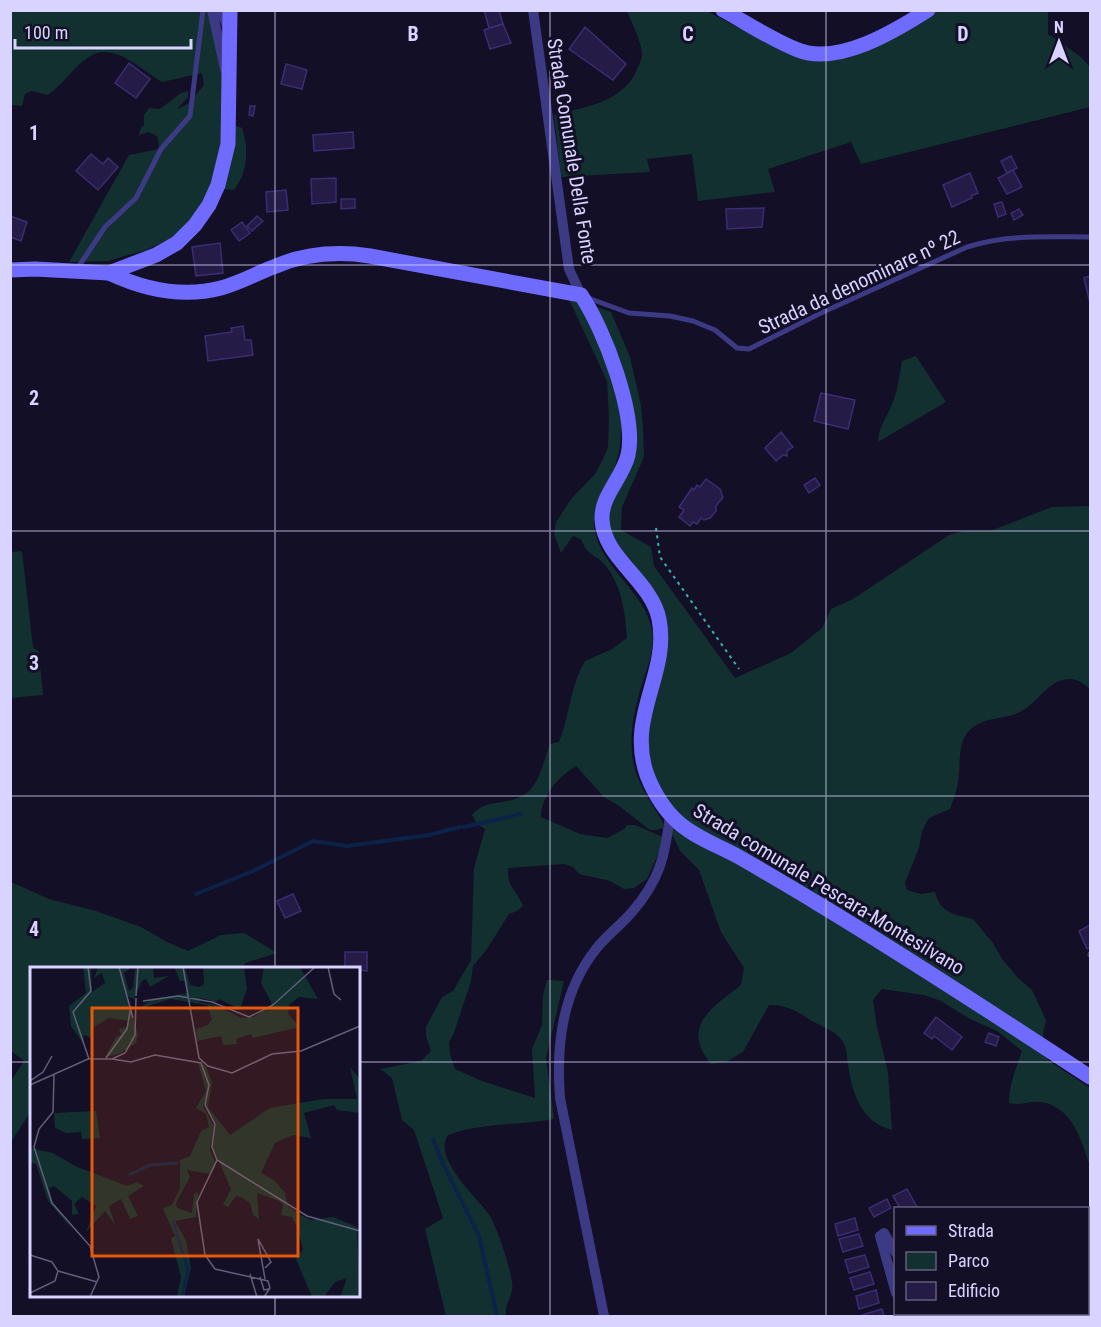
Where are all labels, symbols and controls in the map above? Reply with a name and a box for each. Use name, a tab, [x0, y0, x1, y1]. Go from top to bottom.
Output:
scale bar	[15, 12, 190, 50]
north arrow	[1029, 12, 1089, 72]
text: N	[1054, 18, 1064, 37]
text: 100 m	[24, 22, 68, 43]
text: B	[407, 22, 419, 46]
text: C	[682, 22, 694, 46]
text: D	[957, 22, 969, 46]
street label: Strada Comunale Della Fonte	[542, 36, 602, 266]
text: 1	[29, 121, 39, 145]
street label: Strada da denominare nº 22	[754, 225, 964, 339]
text: 2	[29, 386, 39, 410]
text: 3	[29, 651, 39, 675]
street label: Strada comunale Pescara-Montesilvano	[689, 798, 969, 980]
text: 4	[29, 917, 39, 941]
inset map	[30, 967, 360, 1297]
legend	[894, 1207, 1089, 1315]
text: Strada	[948, 1220, 994, 1241]
text: Parco	[948, 1250, 989, 1271]
text: Edificio	[948, 1280, 1000, 1301]

